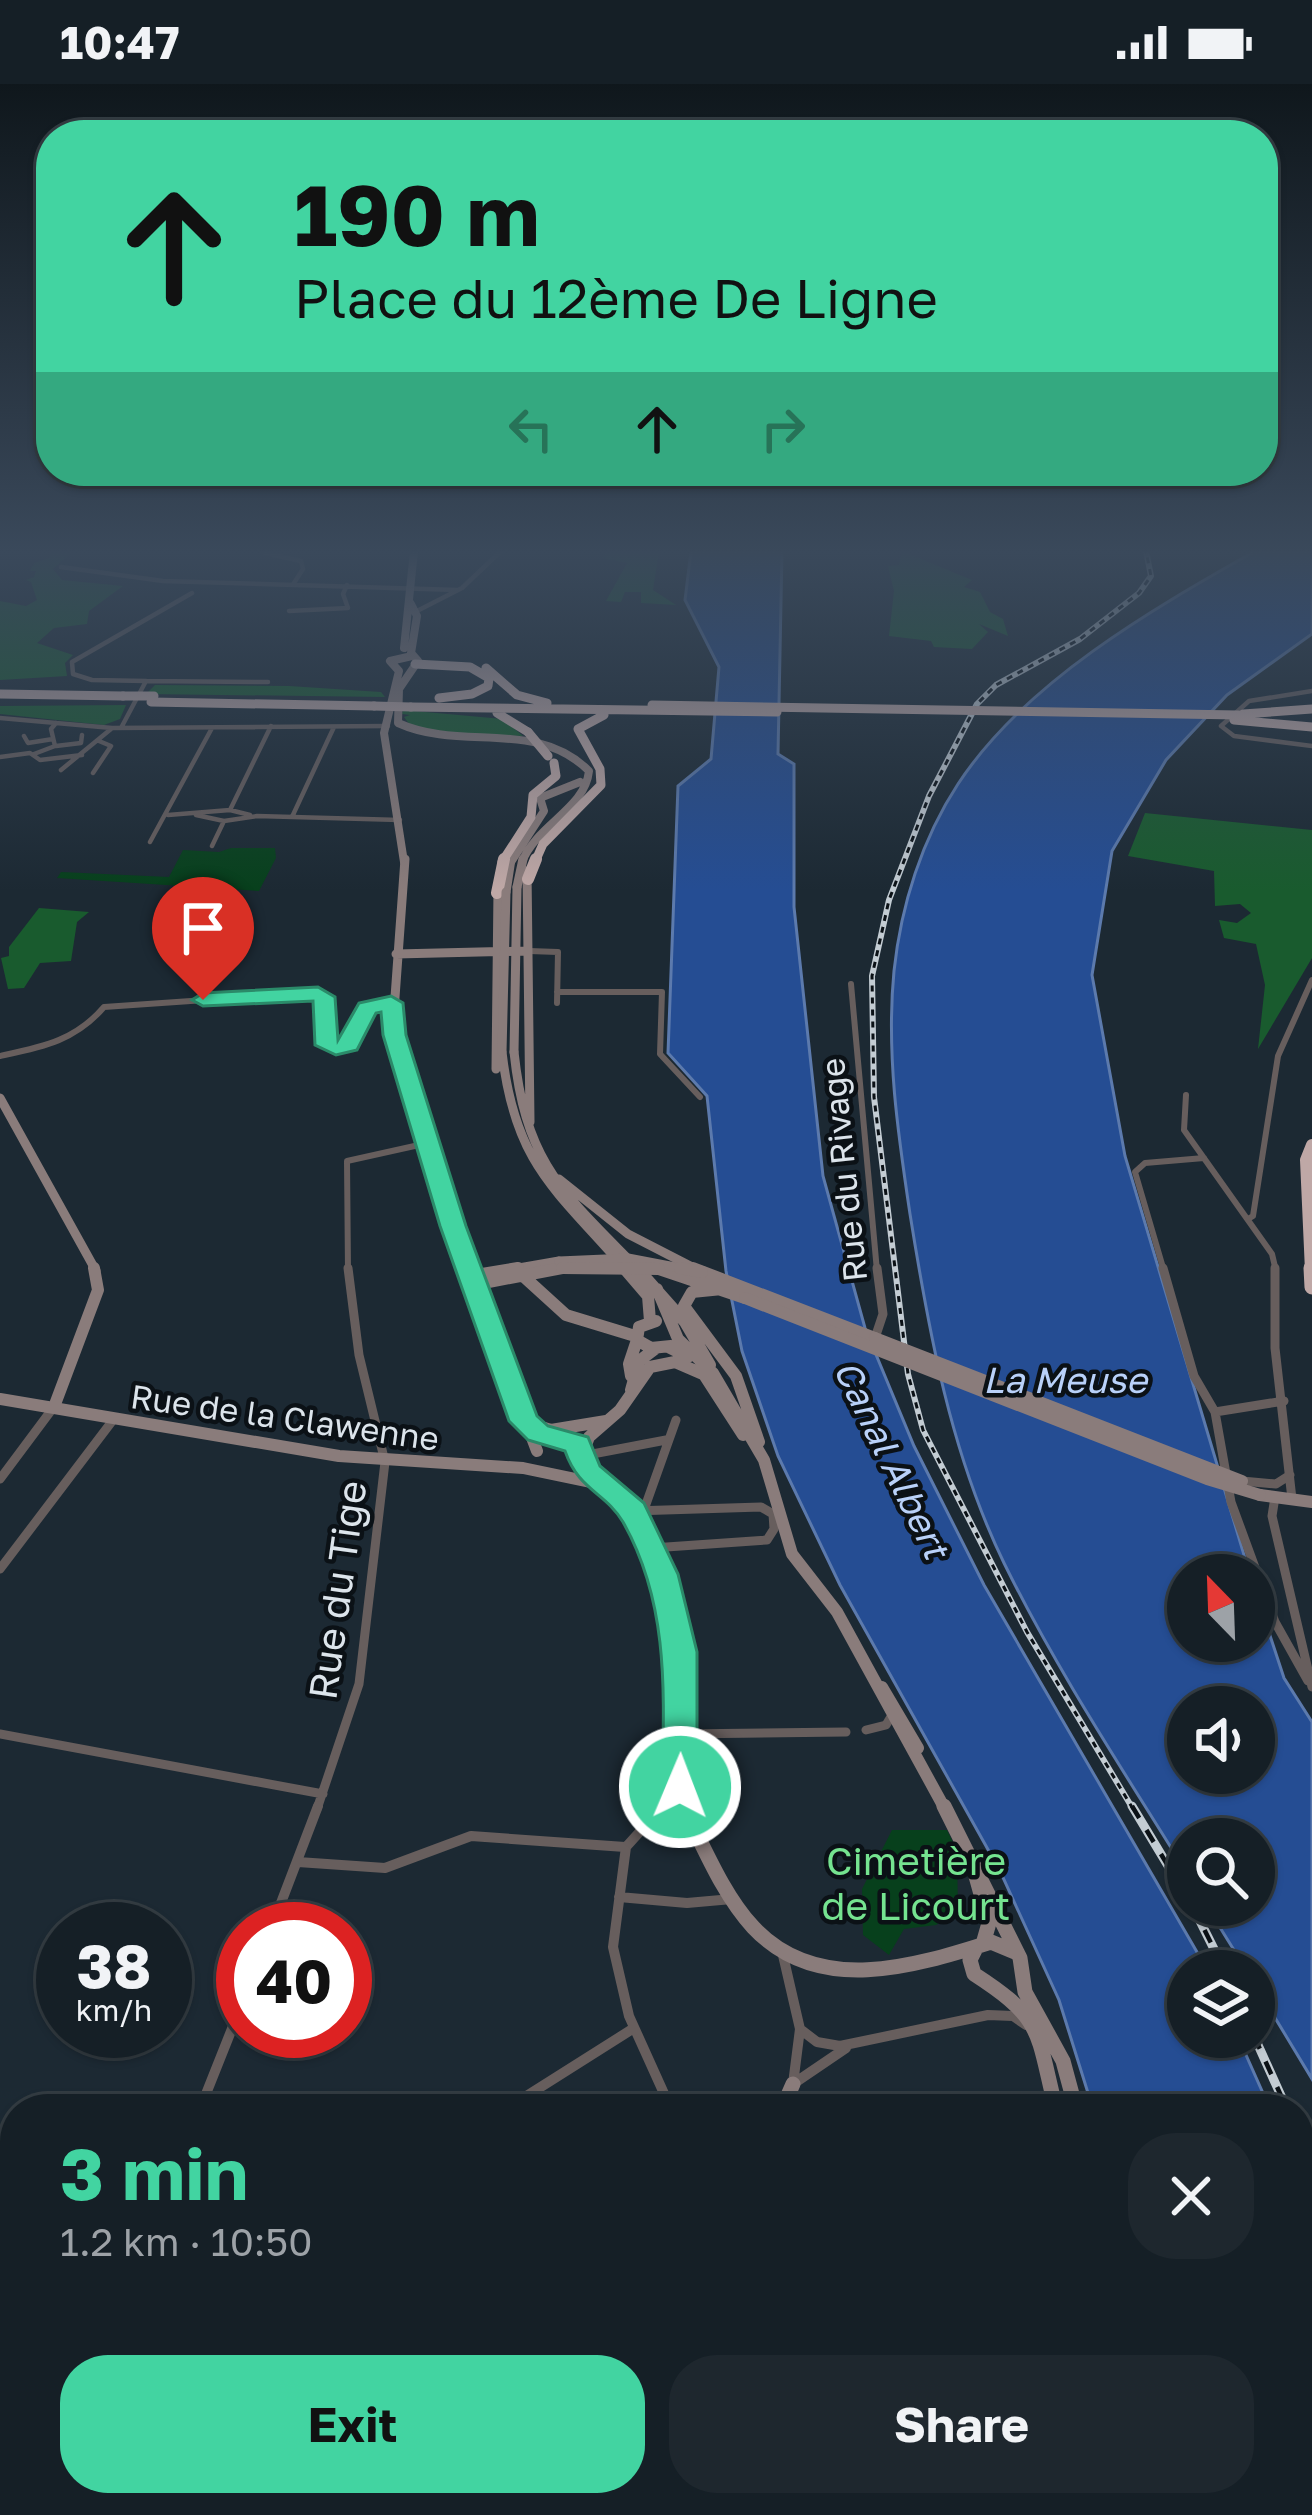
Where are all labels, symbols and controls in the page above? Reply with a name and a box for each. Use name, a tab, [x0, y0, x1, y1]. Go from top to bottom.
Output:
text: 10:47	[60, 15, 179, 69]
text: 190 m	[294, 164, 540, 264]
icon: ahead	[96, 168, 252, 324]
text: Place du 12ème De Ligne	[294, 265, 938, 330]
icon: left	[498, 396, 564, 462]
icon: ahead	[624, 396, 690, 462]
icon: right	[750, 396, 816, 462]
pin	[152, 877, 254, 1000]
icon: arrive	[170, 895, 236, 961]
street label: Rue du Rivage	[812, 1056, 874, 1284]
water label: Canal Albert	[826, 1353, 960, 1568]
water label: La Meuse	[983, 1358, 1149, 1401]
street label: Rue de la Clawenne	[128, 1376, 442, 1458]
street label: Rue du Tige	[298, 1478, 376, 1702]
north arrow	[1167, 1554, 1275, 1662]
map controls	[1167, 1554, 1275, 2058]
button: sound	[1167, 1686, 1275, 1794]
position arrow	[617, 1724, 743, 1850]
button: search	[1167, 1818, 1275, 1926]
park label: Cimetière de Licourt	[822, 1837, 1010, 1929]
speed limit sign: 40	[216, 1902, 372, 2058]
text: 38	[76, 1929, 151, 2001]
button: layers	[1167, 1950, 1275, 2058]
text: km/h	[76, 1992, 152, 2028]
text: 3 min	[60, 2129, 248, 2216]
button: close	[1128, 2133, 1254, 2259]
text: 1.2 km · 10:50	[60, 2218, 312, 2265]
button: Exit	[60, 2355, 645, 2493]
button: Share	[669, 2355, 1254, 2493]

